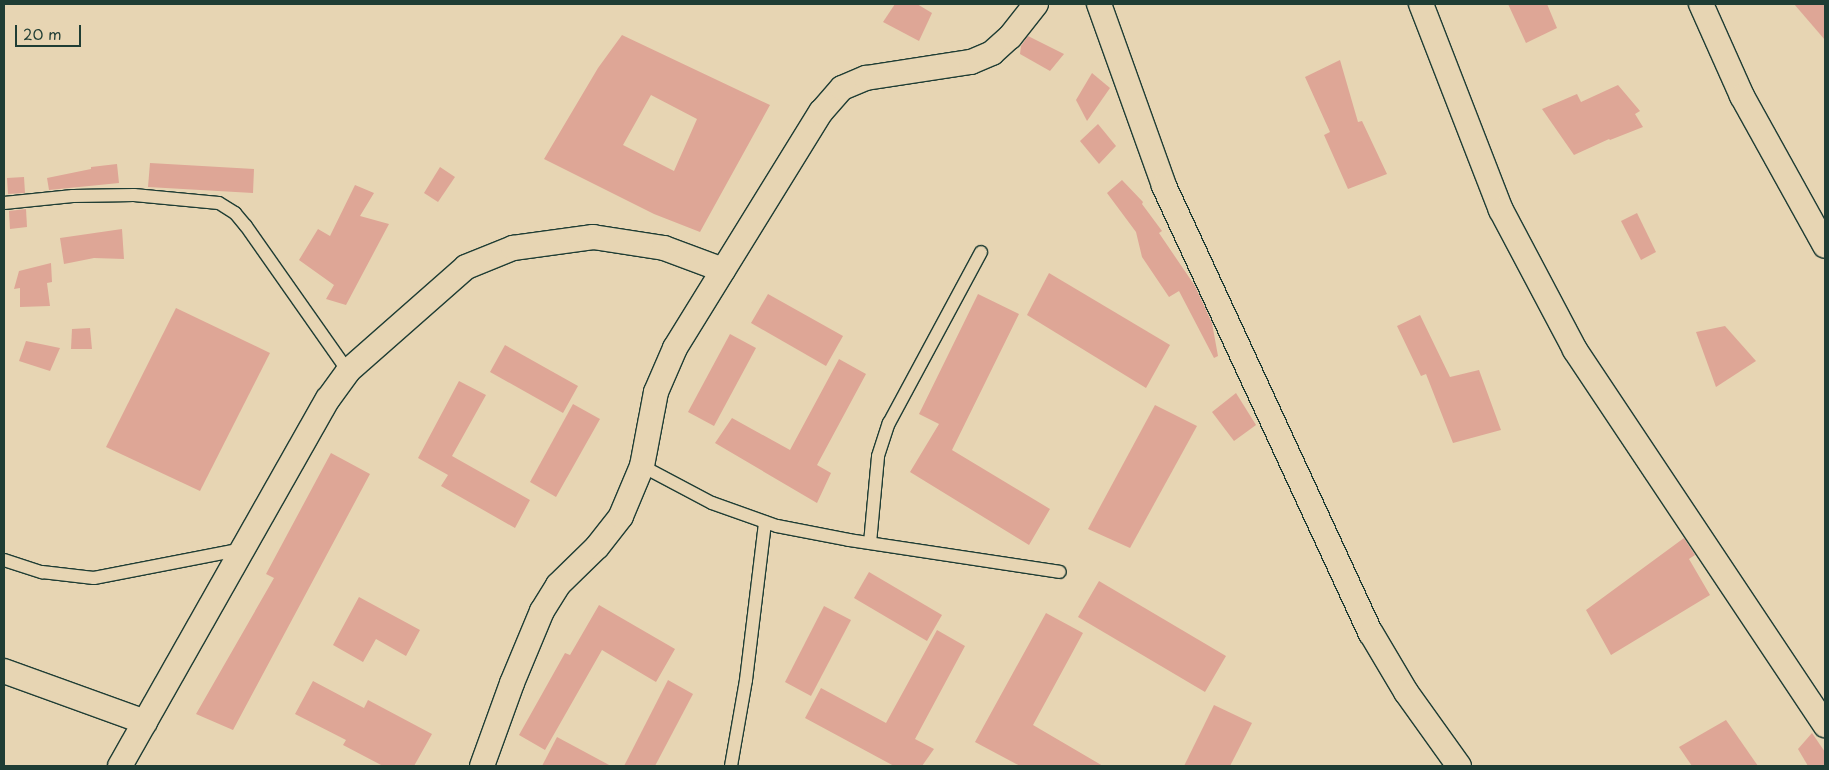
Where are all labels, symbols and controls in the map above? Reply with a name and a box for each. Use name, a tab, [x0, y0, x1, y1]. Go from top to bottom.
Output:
scale bar	[18, 15, 84, 47]
text: 20 m	[23, 22, 62, 45]

